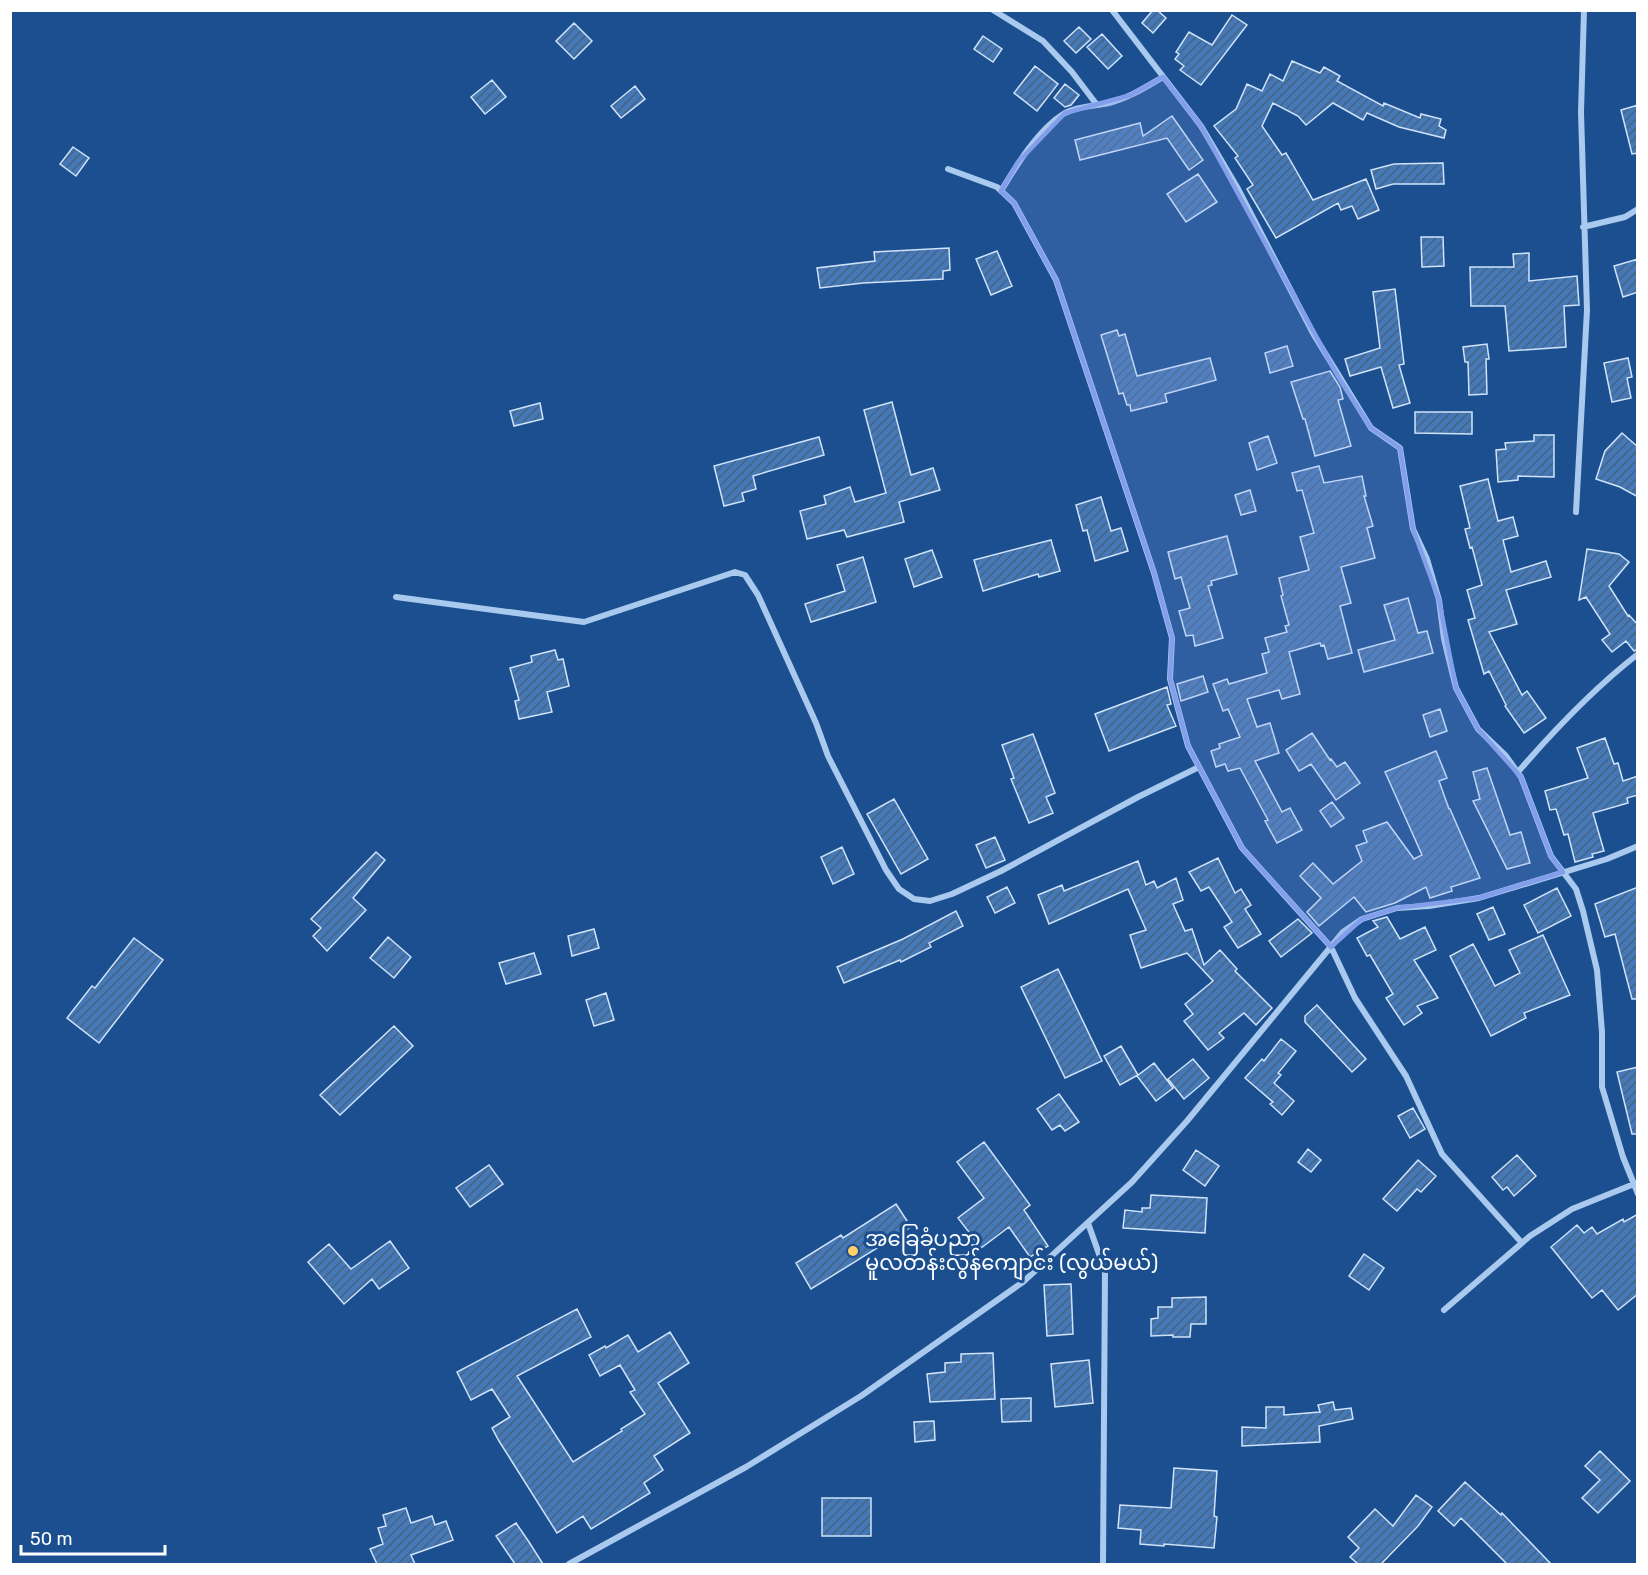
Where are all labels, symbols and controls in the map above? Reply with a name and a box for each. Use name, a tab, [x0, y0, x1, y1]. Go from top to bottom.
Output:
place label: အခြေခံပညာ မူလတန်းလွန်ကျောင်း (လွယ်မယ်)	[865, 1224, 1158, 1281]
marker: အခြေခံပညာ မူလတန်းလွန်ကျောင်း (လွယ်မယ်)	[846, 1244, 860, 1258]
scale bar	[21, 1518, 165, 1556]
text: 50 m	[30, 1528, 73, 1550]

